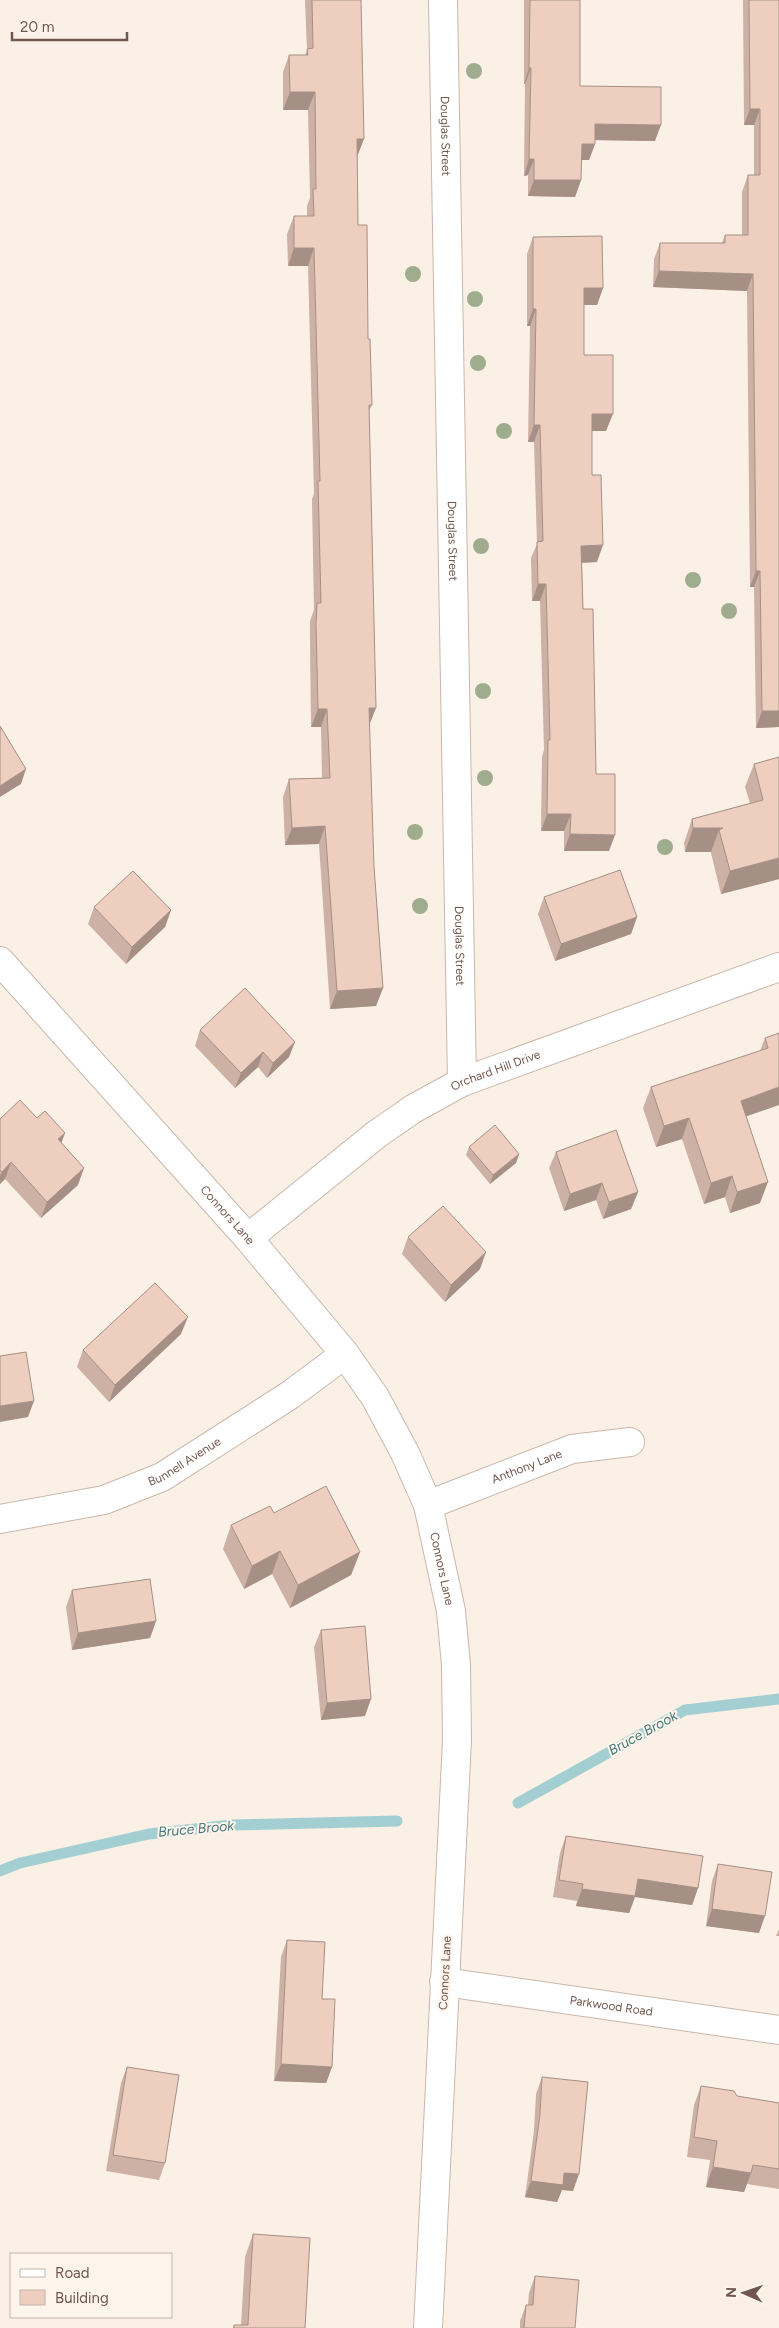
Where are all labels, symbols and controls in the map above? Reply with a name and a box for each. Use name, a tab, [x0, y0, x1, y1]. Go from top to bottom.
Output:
scale bar	[12, 10, 128, 42]
text: 20 m	[20, 18, 54, 36]
street label: Douglas Street	[438, 96, 453, 177]
street label: Douglas Street	[445, 501, 460, 581]
street label: Douglas Street	[452, 906, 467, 986]
street label: Orchard Hill Drive	[448, 1047, 543, 1094]
street label: Connors Lane	[197, 1183, 258, 1248]
street label: Bunnell Avenue	[146, 1434, 224, 1489]
street label: Anthony Lane	[490, 1446, 564, 1487]
street label: Connors Lane	[427, 1531, 457, 1607]
water label: Bruce Brook	[606, 1707, 682, 1759]
water label: Bruce Brook	[157, 1817, 236, 1841]
street label: Connors Lane	[436, 1935, 454, 2010]
street label: Parkwood Road	[569, 1993, 654, 2019]
legend	[10, 2253, 172, 2318]
text: Road	[55, 2264, 90, 2282]
north arrow	[719, 2268, 769, 2318]
text: N	[723, 2287, 740, 2298]
text: Building	[55, 2289, 109, 2307]

